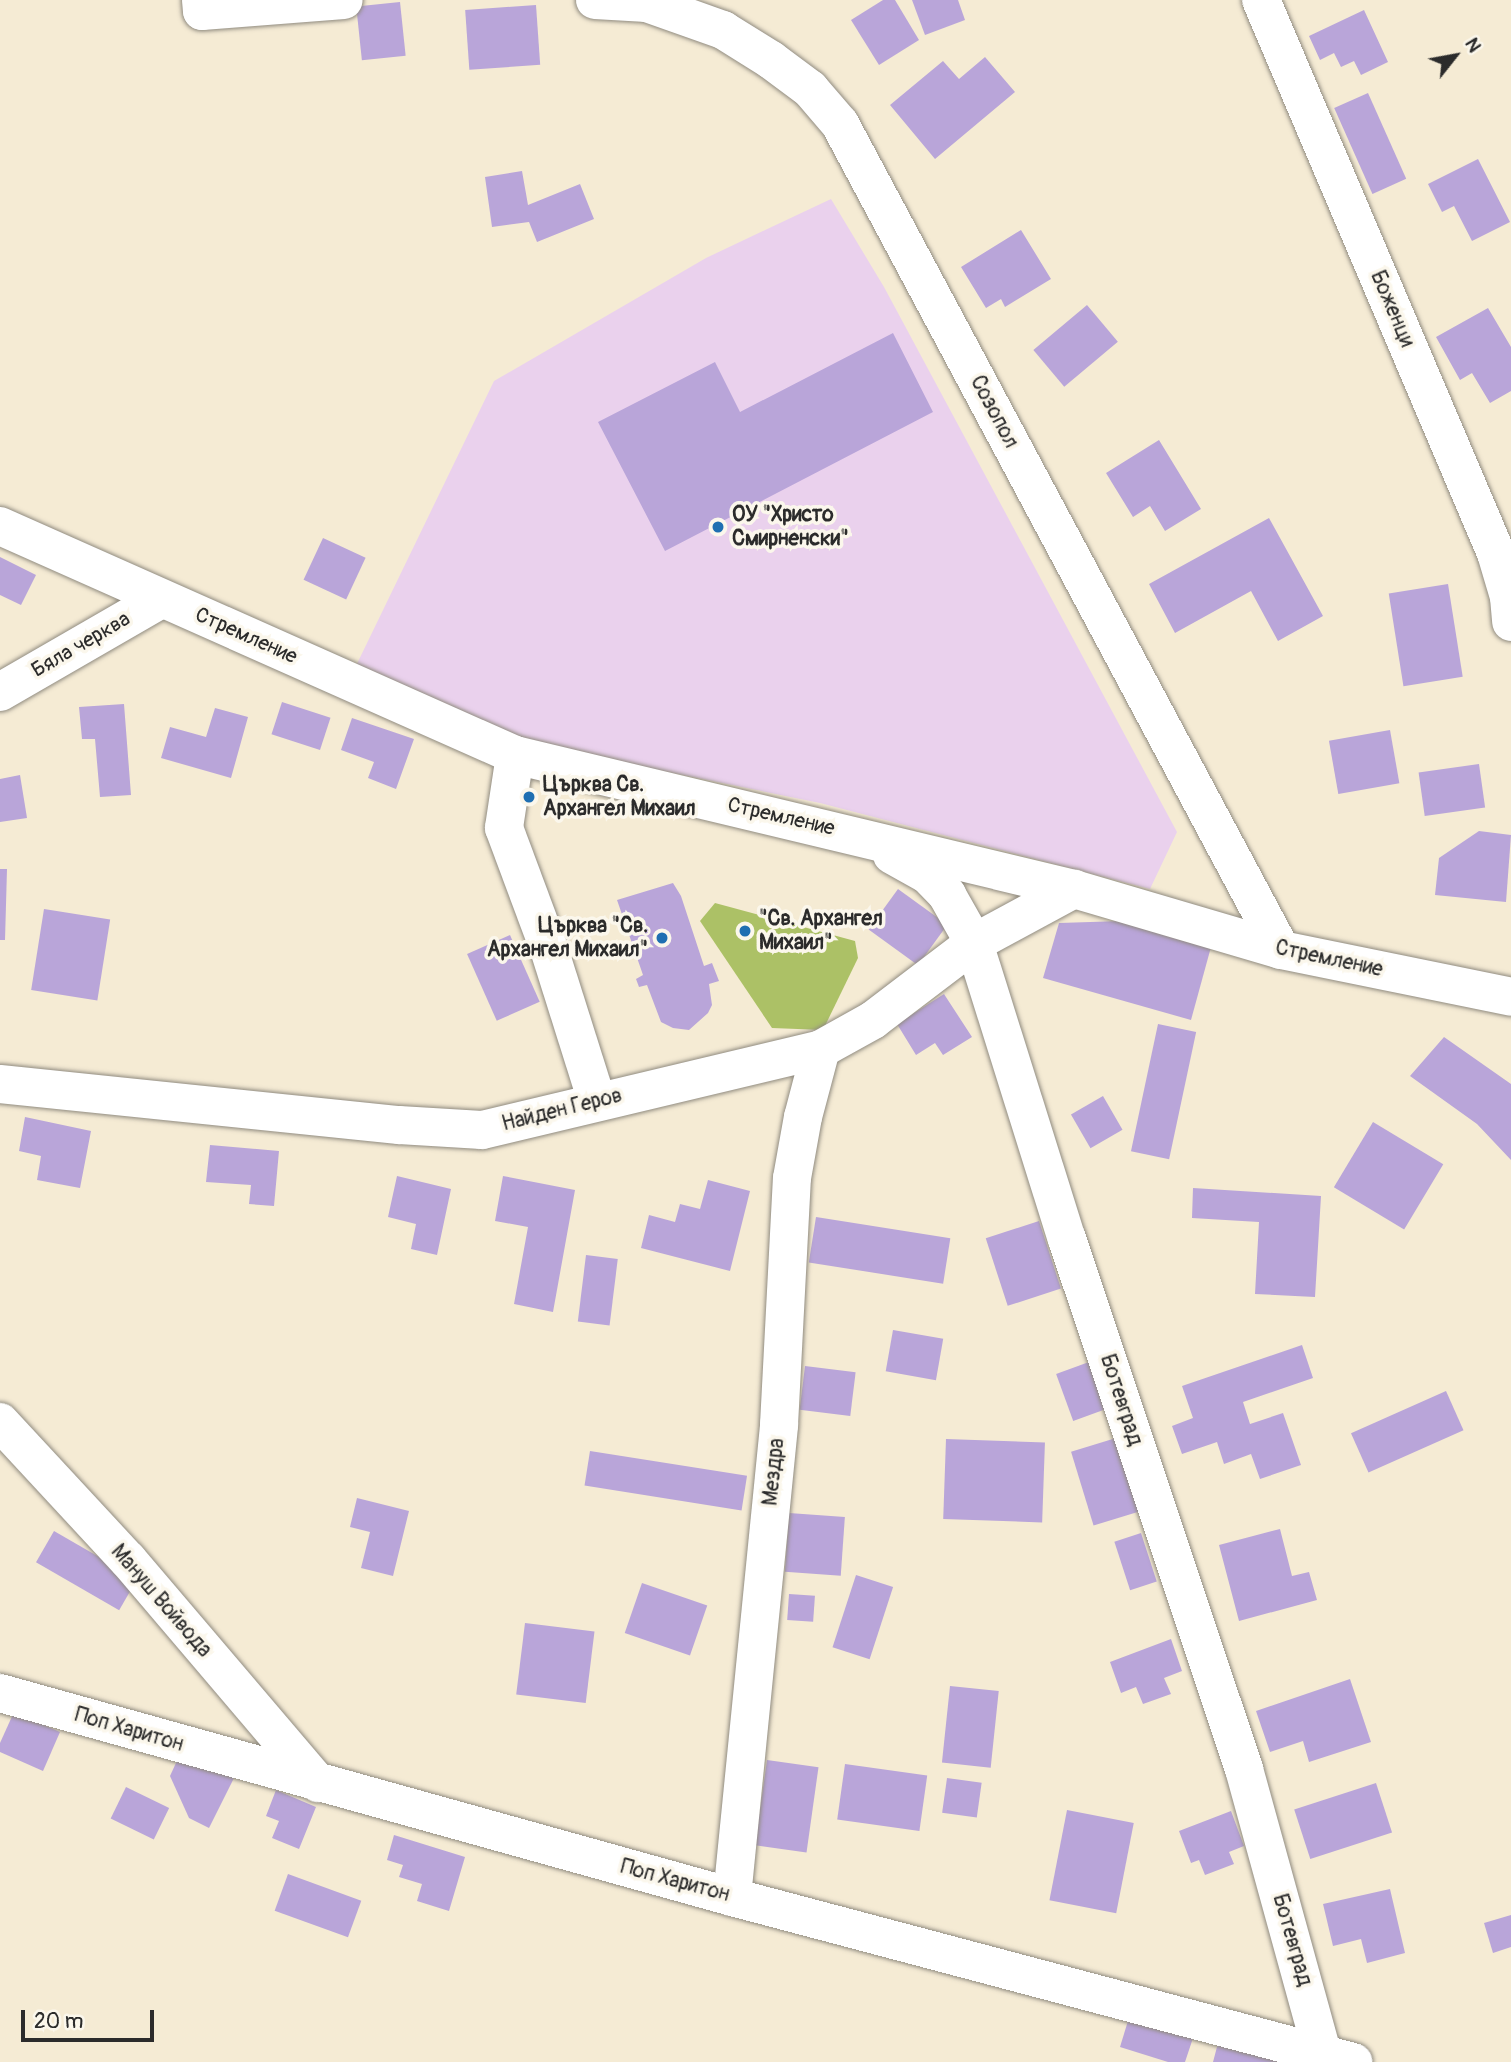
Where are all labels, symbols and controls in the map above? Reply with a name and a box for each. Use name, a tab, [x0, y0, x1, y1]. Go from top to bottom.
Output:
north arrow	[1420, 21, 1490, 91]
text: N	[1459, 33, 1487, 57]
street label: Боженци	[1365, 267, 1419, 351]
street label: Созопол	[964, 371, 1024, 453]
place label: ОУ "Христо Смирненски"	[732, 502, 849, 552]
marker: ОУ "Христо Смирненски"	[710, 519, 726, 535]
street label: Стремление	[191, 602, 301, 670]
street label: Бяла черква	[27, 607, 135, 683]
place label: Църква Св. Архангел Михаил	[543, 772, 696, 822]
marker: Църква Св. Архангел Михаил	[521, 789, 537, 805]
street label: Стремление	[725, 792, 837, 842]
place label: "Св. Архангел Михаил"	[759, 906, 883, 956]
place label: Църква "Св. Архангел Михаил"	[487, 913, 648, 963]
marker: "Св. Архангел Михаил"	[737, 923, 753, 939]
marker: Църква "Св. Архангел Михаил"	[654, 930, 670, 946]
street label: Стремление	[1273, 935, 1385, 983]
street label: Найден Геров	[499, 1083, 625, 1137]
street label: Ботевград	[1094, 1351, 1148, 1449]
street label: Мездра	[758, 1437, 790, 1507]
street label: Мануш Войвода	[105, 1540, 217, 1662]
street label: Поп Харитон	[72, 1702, 186, 1758]
street label: Поп Харитон	[618, 1854, 732, 1908]
street label: Ботевград	[1267, 1891, 1317, 1989]
scale bar	[24, 1996, 158, 2040]
text: 20 m	[34, 2008, 83, 2035]

